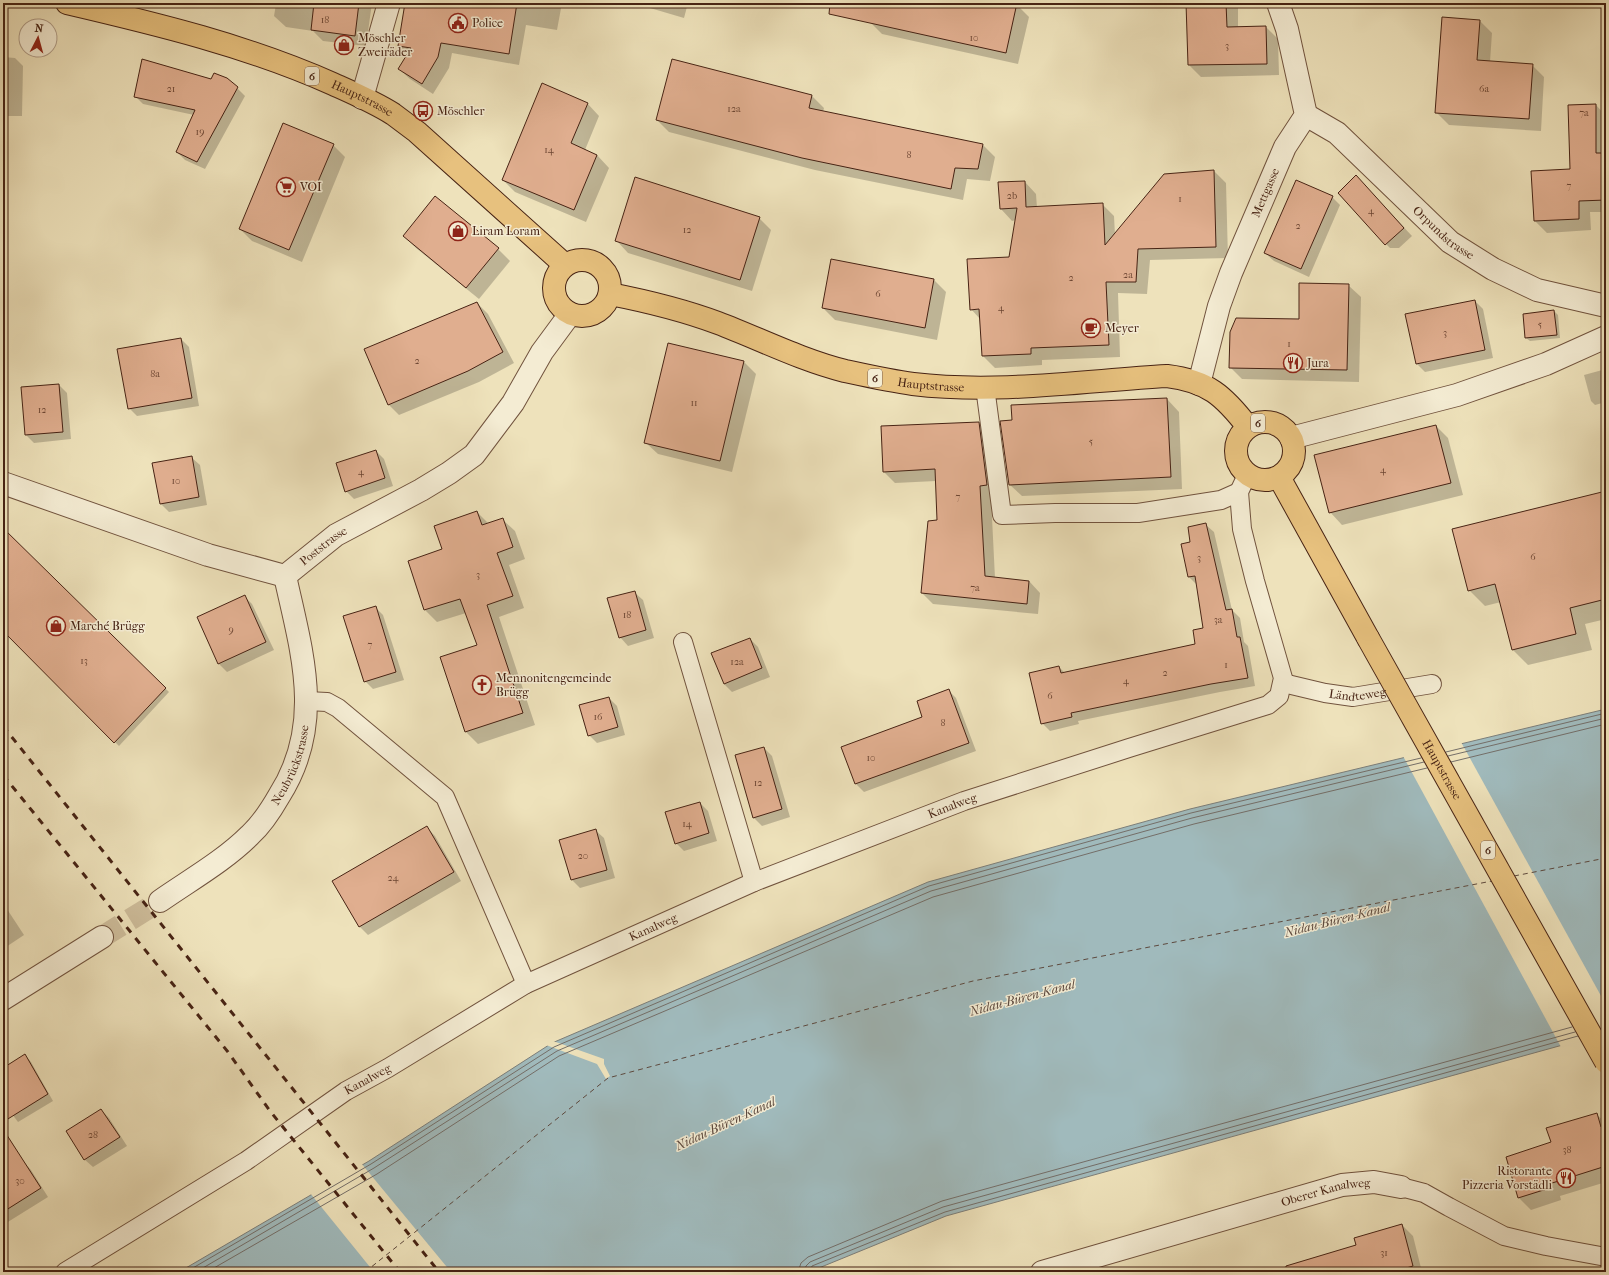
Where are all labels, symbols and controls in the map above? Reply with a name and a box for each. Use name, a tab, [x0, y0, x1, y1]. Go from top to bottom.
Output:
public building icon: Police	[447, 12, 469, 34]
house number: 18	[321, 14, 329, 26]
place label: Police	[472, 16, 503, 30]
north arrow	[18, 18, 58, 58]
text: N	[34, 22, 44, 36]
place label: Möschler Zweiräder	[358, 31, 413, 59]
house number: 10	[969, 32, 979, 44]
shop icon: Möschler Zweiräder	[333, 34, 355, 56]
house number: 3	[1225, 40, 1229, 52]
road number: 6	[305, 67, 319, 85]
street label: Hauptstrasse	[329, 77, 396, 119]
house number: 21	[167, 83, 175, 95]
house number: 6a	[1479, 83, 1489, 95]
bus stop icon: Möschler	[412, 100, 434, 122]
house number: 12a	[727, 103, 741, 115]
place label: Möschler	[437, 104, 485, 118]
house number: 7a	[1579, 107, 1589, 119]
house number: 19	[196, 126, 204, 138]
house number: 14	[544, 144, 555, 156]
house number: 8	[906, 149, 912, 161]
street label: Mettgasse	[1249, 166, 1282, 219]
supermarket icon: VOI	[275, 176, 297, 198]
place label: VOI	[299, 180, 322, 194]
house number: 7	[1567, 180, 1572, 192]
house number: 2b	[1007, 190, 1017, 202]
house number: 1	[1178, 193, 1182, 205]
street label: Orpundstrasse	[1410, 203, 1477, 262]
house number: 4	[1368, 205, 1375, 217]
shop icon: Liram Loram	[447, 220, 469, 242]
house number: 2	[1295, 220, 1301, 232]
place label: Liram Loram	[472, 224, 540, 238]
house number: 12	[683, 224, 691, 236]
house number: 2a	[1123, 269, 1133, 281]
house number: 2	[1068, 272, 1074, 284]
house number: 6	[875, 288, 881, 300]
house number: 4	[998, 302, 1005, 314]
cafe icon: Meyer	[1080, 317, 1102, 339]
house number: 5	[1538, 319, 1542, 331]
place label: Meyer	[1105, 321, 1140, 335]
house number: 3	[1443, 327, 1447, 339]
house number: 1	[1287, 338, 1291, 350]
restaurant icon: Jura	[1282, 352, 1304, 374]
house number: 2	[414, 355, 420, 367]
place label: Jura	[1306, 356, 1329, 370]
house number: 8a	[150, 368, 160, 380]
road number: 6	[868, 369, 882, 387]
street label: Hauptstrasse	[897, 375, 964, 395]
house number: 11	[690, 397, 698, 409]
house number: 12	[38, 404, 46, 416]
road number: 6	[1251, 414, 1265, 432]
house number: 5	[1089, 436, 1093, 448]
house number: 4	[1380, 464, 1387, 476]
house number: 4	[358, 466, 365, 478]
house number: 10	[171, 475, 181, 487]
house number: 7	[956, 491, 961, 503]
street label: Poststrasse	[297, 523, 350, 568]
house number: 6	[1530, 551, 1536, 563]
house number: 3	[1197, 552, 1201, 564]
house number: 3	[476, 569, 480, 581]
house number: 7a	[970, 582, 980, 594]
house number: 18	[623, 609, 631, 621]
house number: 3a	[1214, 614, 1223, 626]
shop icon: Marché Brügg	[45, 615, 67, 637]
place label: Marché Brügg	[70, 619, 145, 633]
house number: 9	[228, 624, 234, 636]
house number: 7	[368, 639, 373, 651]
house number: 13	[80, 655, 88, 667]
house number: 12a	[730, 656, 744, 668]
house number: 1	[1224, 659, 1228, 671]
house number: 2	[1162, 667, 1168, 679]
place label: Mennonitengemeinde Brügg	[496, 671, 611, 699]
church icon: Mennonitengemeinde Brügg	[471, 674, 493, 696]
house number: 4	[1123, 675, 1130, 687]
street label: Ländteweg	[1328, 685, 1388, 704]
house number: 6	[1047, 690, 1053, 702]
house number: 16	[594, 711, 603, 723]
house number: 8	[940, 717, 946, 729]
street label: Neubrückstrasse	[268, 724, 312, 807]
street label: Hauptstrasse	[1419, 737, 1464, 802]
house number: 10	[866, 752, 876, 764]
house number: 12	[754, 777, 762, 789]
street label: Kanalweg	[926, 790, 979, 821]
house number: 14	[682, 818, 693, 830]
road number: 6	[1481, 841, 1495, 859]
house number: 20	[578, 850, 588, 862]
house number: 24	[387, 872, 400, 884]
water label: Nidau-Büren-Kanal	[1282, 899, 1393, 940]
street label: Kanalweg	[627, 910, 680, 944]
water label: Nidau-Büren-Kanal	[967, 976, 1078, 1019]
street label: Kanalweg	[342, 1060, 394, 1098]
water label: Nidau-Büren-Kanal	[672, 1093, 779, 1154]
house number: 28	[88, 1129, 98, 1141]
house number: 38	[1562, 1144, 1572, 1156]
place label: Ristorante Pizzeria Vorstädli	[1462, 1164, 1552, 1192]
restaurant icon: Ristorante Pizzeria Vorstädli	[1555, 1167, 1577, 1189]
house number: 30	[15, 1175, 25, 1187]
street label: Oberer Kanalweg	[1279, 1175, 1372, 1209]
house number: 31	[1380, 1247, 1388, 1259]

